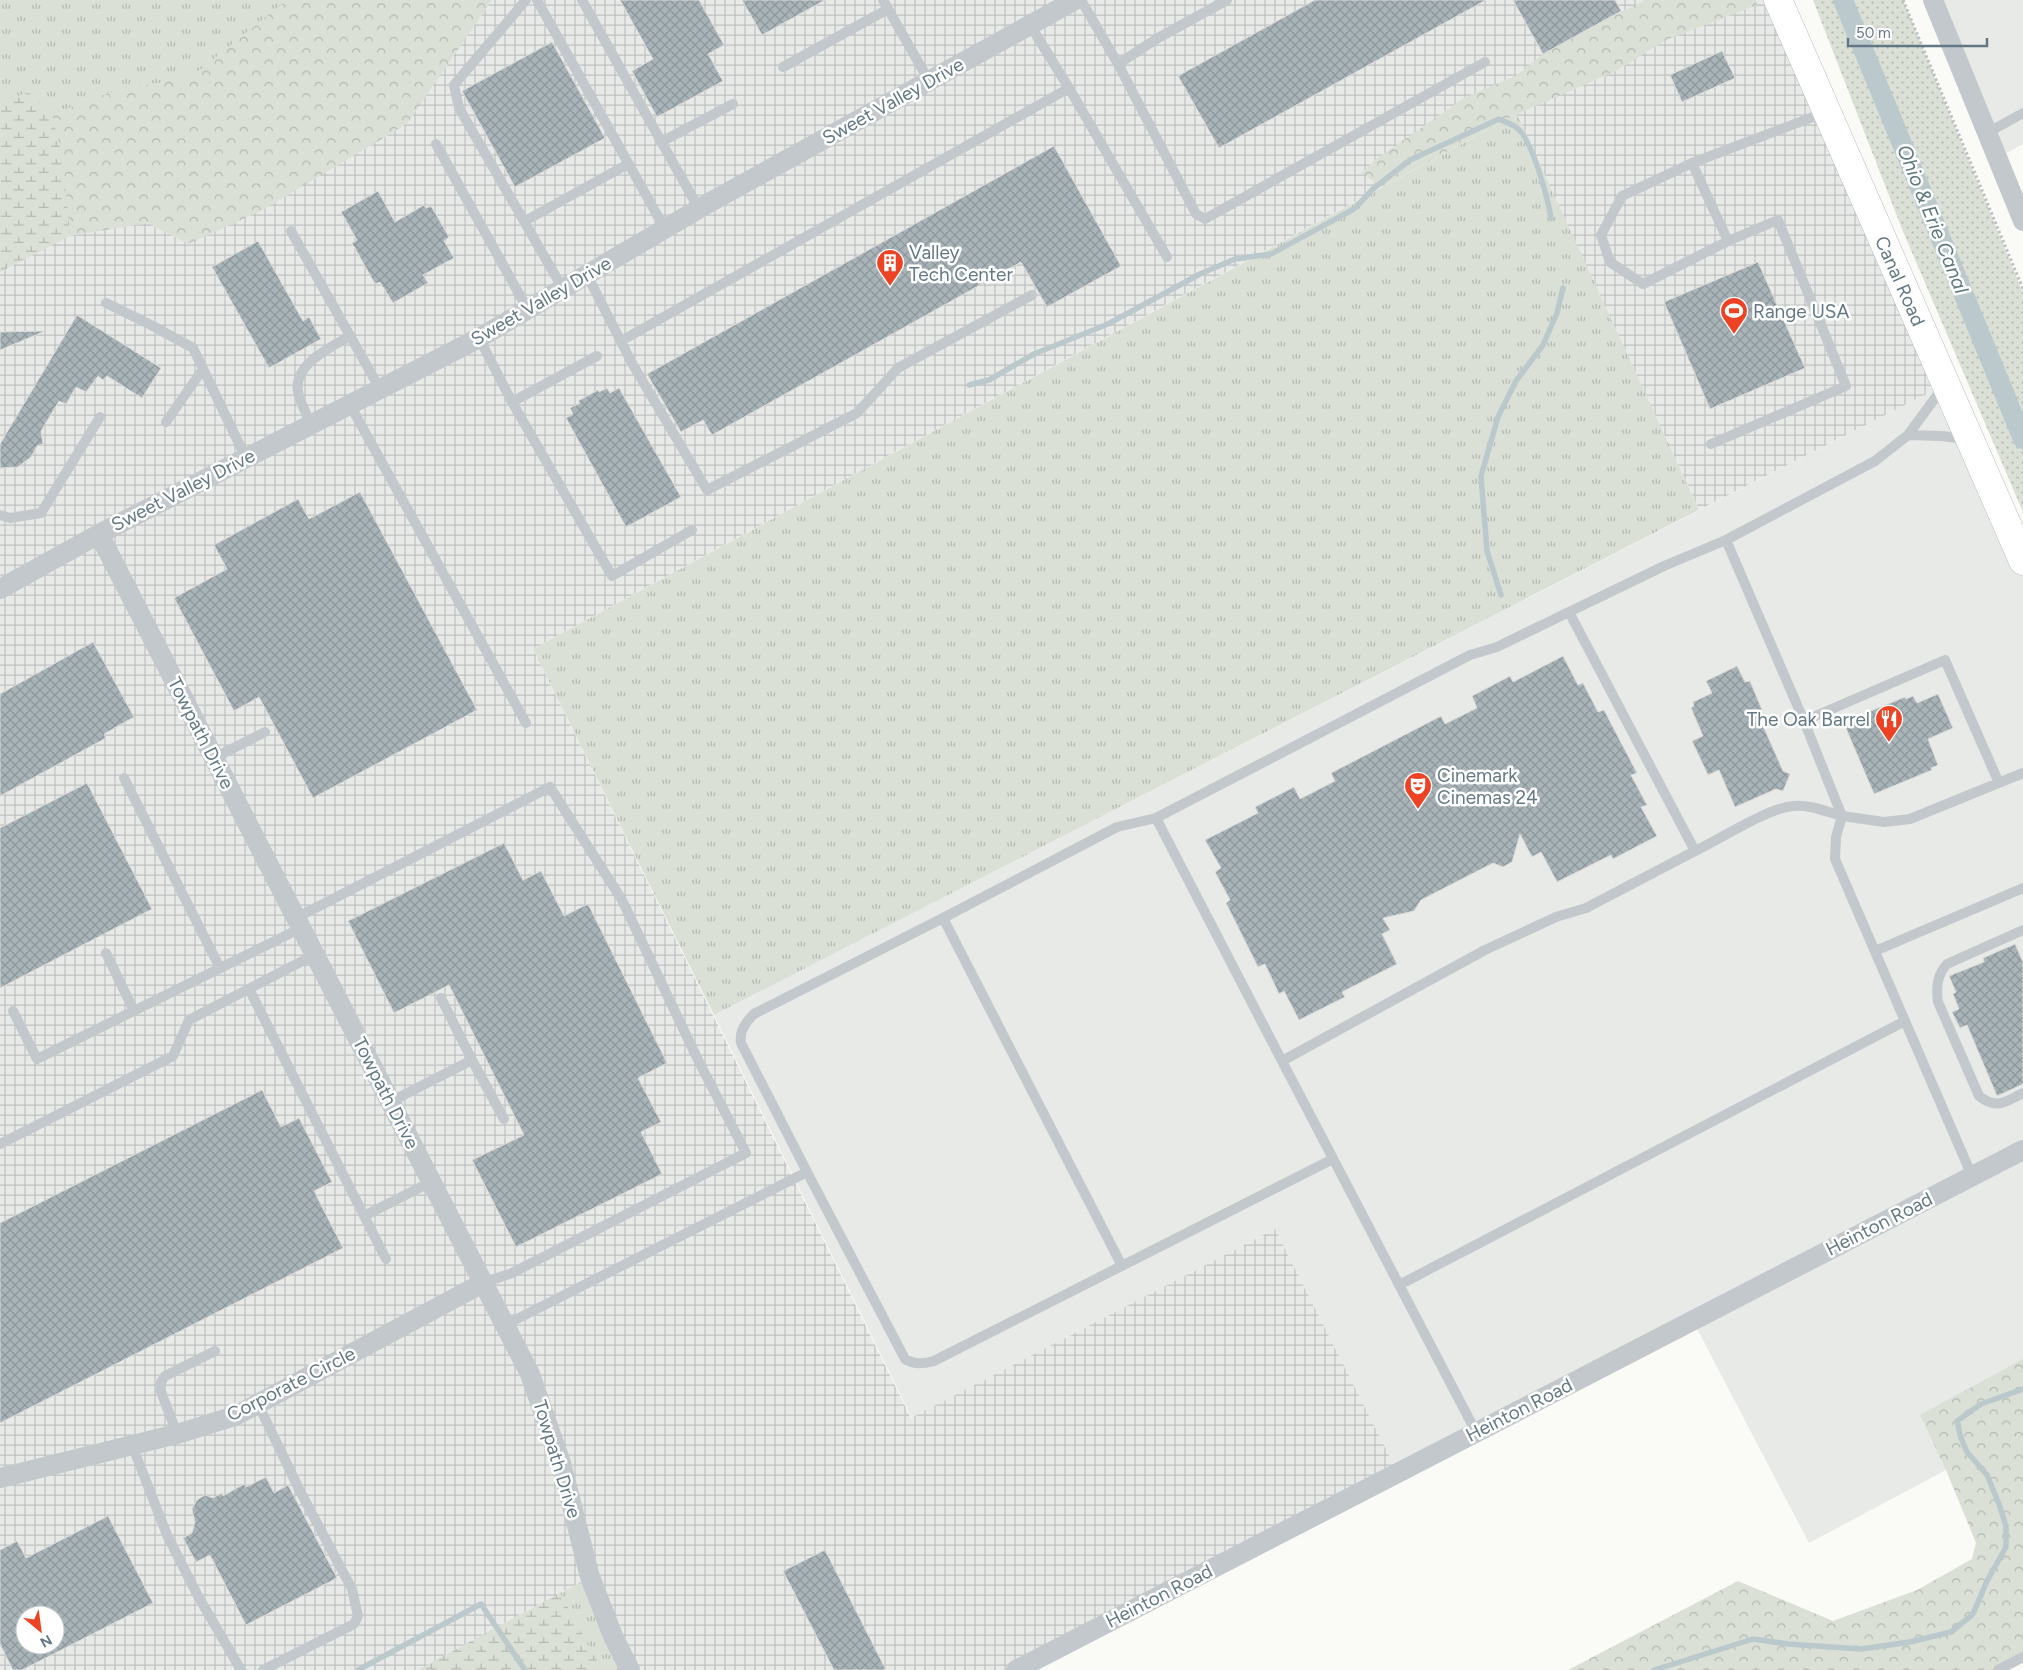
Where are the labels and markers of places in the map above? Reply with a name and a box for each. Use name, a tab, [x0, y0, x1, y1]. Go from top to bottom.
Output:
place label: Valley Tech Center	[909, 241, 1013, 286]
building icon: Valley Tech Center	[875, 248, 905, 287]
sports icon: Range USA	[1719, 296, 1749, 335]
place label: Range USA	[1753, 300, 1850, 323]
restaurant icon: The Oak Barrel	[1874, 704, 1904, 743]
place label: The Oak Barrel	[1747, 708, 1870, 731]
place label: Cinemark Cinemas 24	[1437, 764, 1538, 809]
theatre icon: Cinemark Cinemas 24	[1403, 771, 1433, 810]

